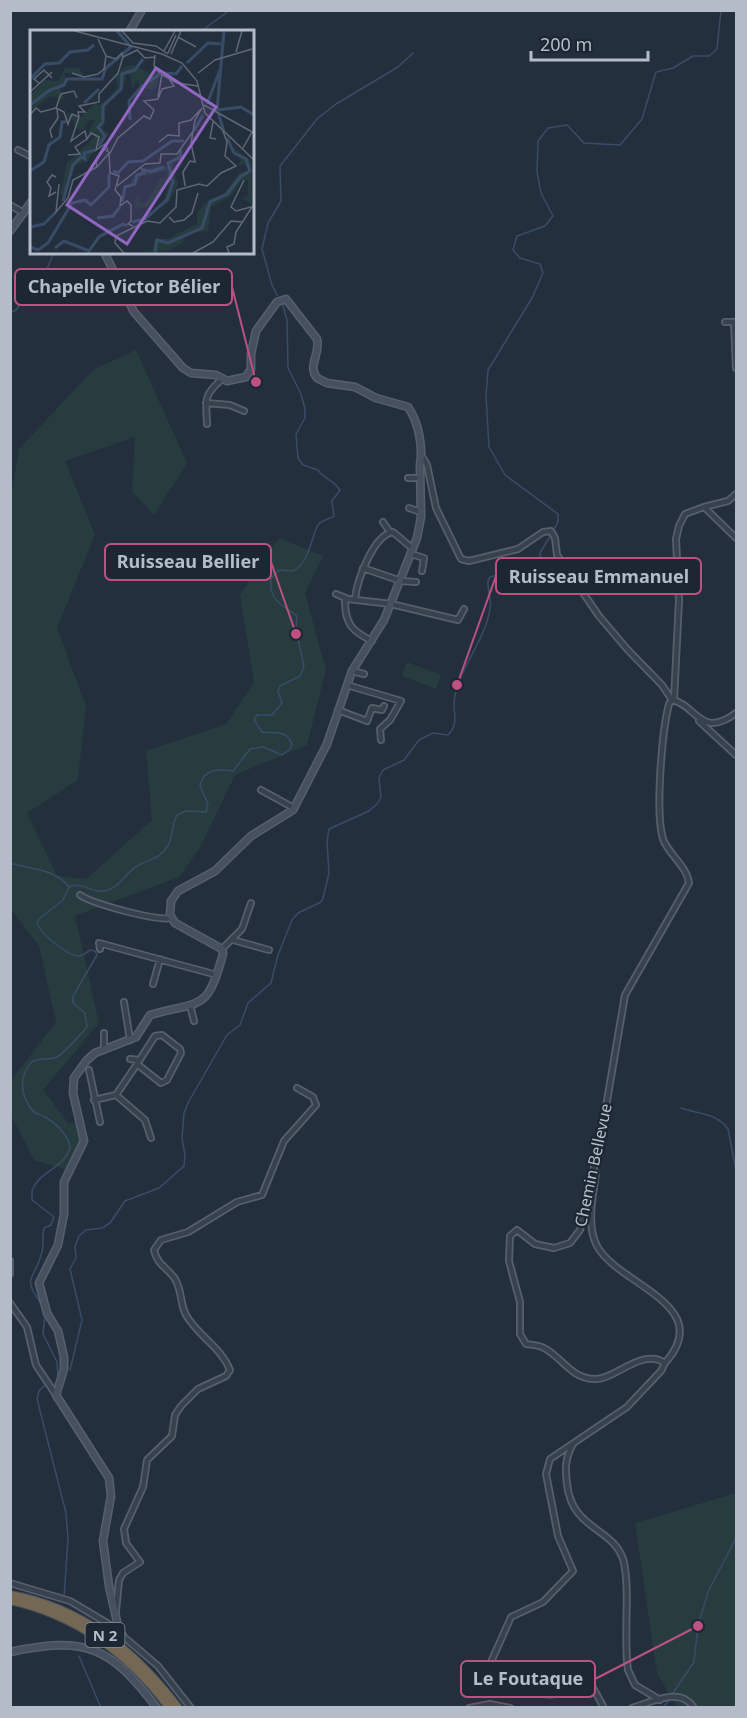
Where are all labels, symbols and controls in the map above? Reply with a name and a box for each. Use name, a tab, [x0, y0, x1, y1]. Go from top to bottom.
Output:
scale bar	[531, 24, 648, 62]
inset map	[30, 30, 254, 254]
text: 200 m	[540, 32, 592, 56]
callout: Chapelle Victor Bélier	[15, 269, 232, 305]
text: Chapelle Victor Bélier	[28, 274, 220, 298]
callout: Ruisseau Bellier	[105, 544, 271, 580]
text: Ruisseau Bellier	[117, 549, 259, 573]
callout: Ruisseau Emmanuel	[496, 558, 701, 594]
text: Ruisseau Emmanuel	[509, 564, 689, 588]
street label: Chemin Bellevue	[569, 1101, 617, 1229]
road number: N 2	[86, 1623, 124, 1647]
callout: Le Foutaque	[461, 1661, 595, 1697]
text: Le Foutaque	[473, 1666, 583, 1690]

